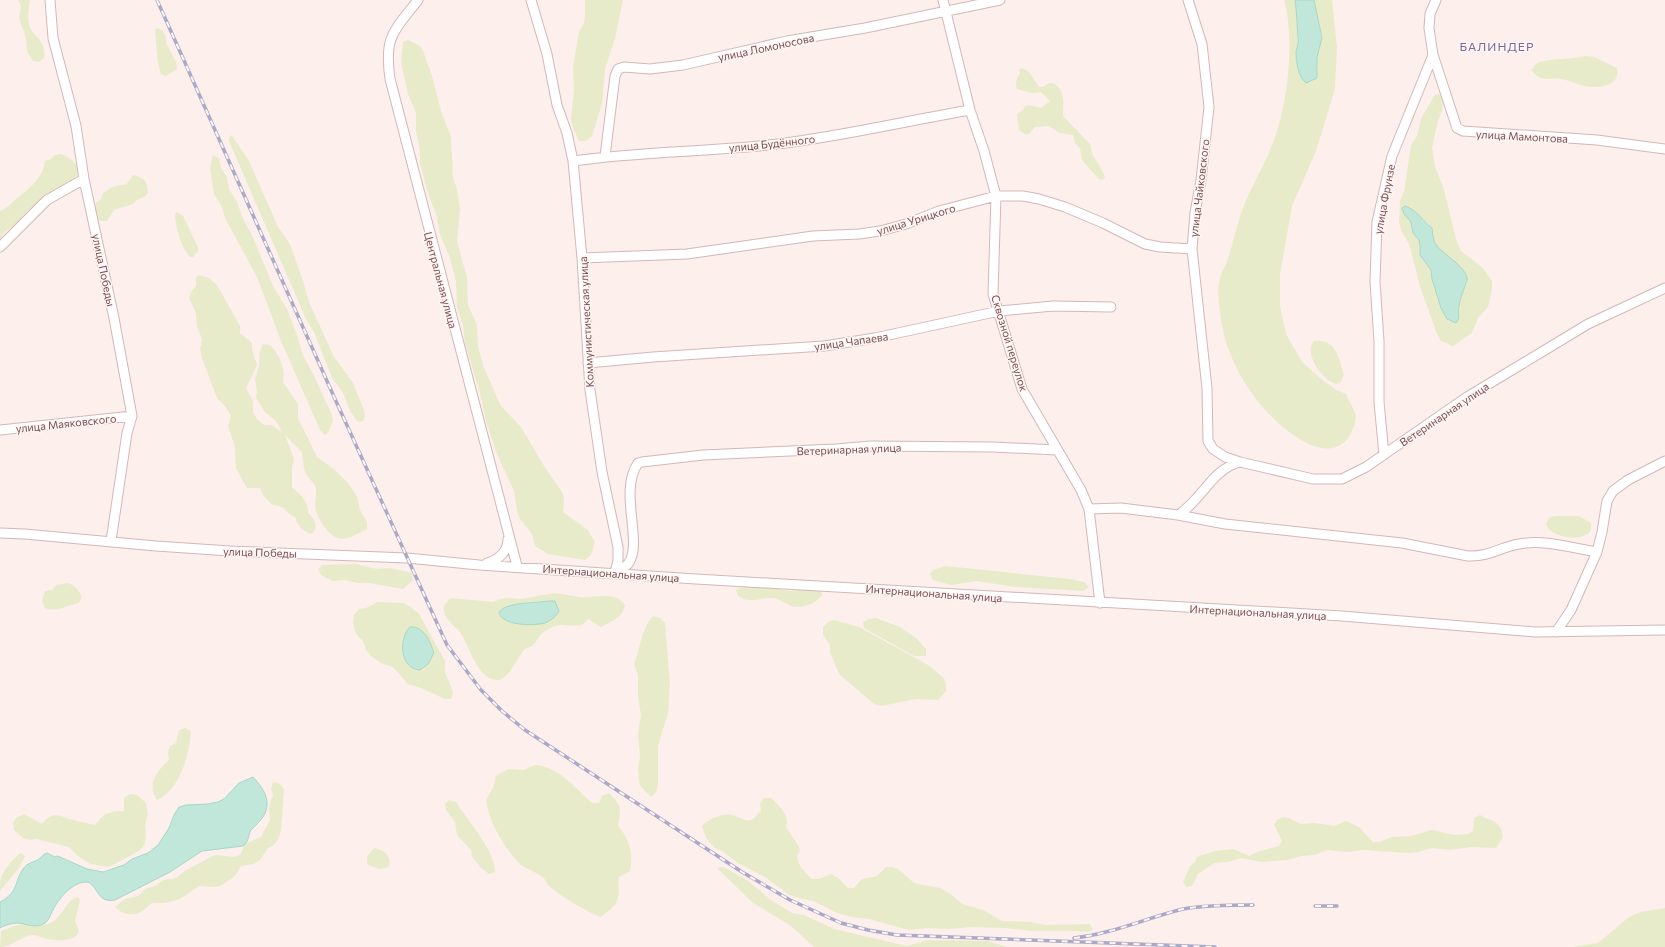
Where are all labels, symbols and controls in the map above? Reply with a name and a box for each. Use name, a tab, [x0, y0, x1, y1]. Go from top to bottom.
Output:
street label: улица Ломоносова	[717, 30, 815, 64]
district label: БАЛИНДЕР	[1460, 39, 1534, 53]
street label: улица Мамонтова	[1476, 127, 1568, 145]
street label: улица Будённого	[728, 132, 816, 154]
street label: улица Чайковского	[1187, 138, 1212, 238]
street label: улица Фрунзе	[1371, 163, 1397, 235]
street label: улица Урицкого	[875, 201, 957, 237]
street label: Центральная улица	[422, 230, 460, 330]
street label: улица Победы	[90, 233, 118, 308]
street label: Коммунистическая улица	[576, 256, 596, 388]
street label: Сквозной переулок	[989, 293, 1031, 393]
street label: улица Чапаева	[813, 329, 889, 353]
street label: Ветеринарная улица	[1397, 379, 1491, 449]
street label: улица Маяковского	[15, 411, 117, 435]
street label: Ветеринарная улица	[796, 441, 902, 457]
street label: улица Победы	[223, 544, 297, 560]
street label: Интернациональная улица	[542, 562, 680, 584]
street label: Интернациональная улица	[865, 582, 1003, 604]
street label: Интернациональная улица	[1189, 602, 1327, 622]

